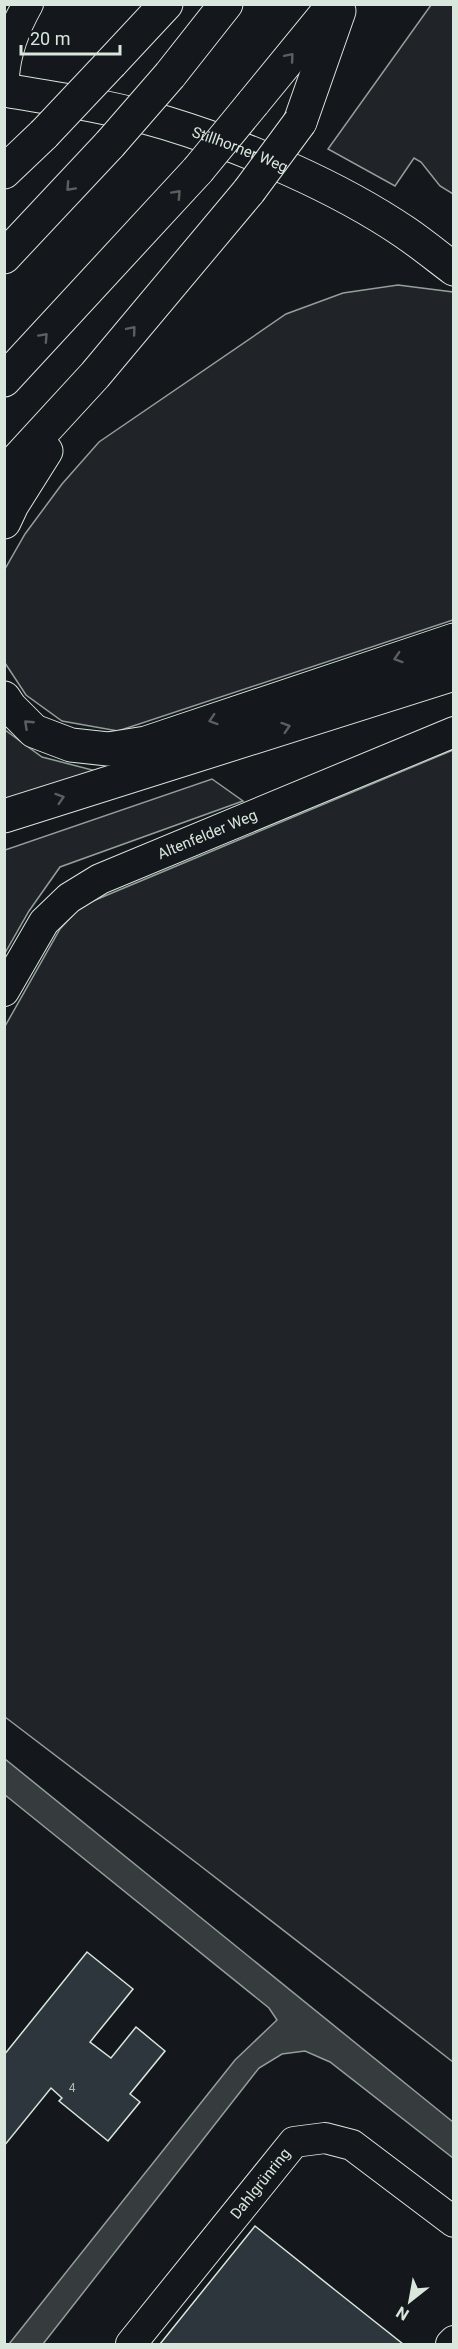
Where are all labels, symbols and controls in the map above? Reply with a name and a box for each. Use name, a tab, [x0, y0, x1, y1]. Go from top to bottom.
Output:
scale bar	[21, 18, 120, 56]
text: 20 m	[30, 28, 70, 49]
one-way arrow	[283, 53, 294, 64]
street label: Stillhorner Weg	[190, 123, 291, 176]
one-way arrow	[67, 180, 78, 191]
one-way arrow	[170, 190, 181, 201]
one-way arrow	[125, 326, 136, 337]
one-way arrow	[37, 334, 48, 344]
one-way arrow	[393, 651, 404, 664]
one-way arrow	[208, 713, 219, 725]
one-way arrow	[24, 720, 35, 731]
one-way arrow	[280, 721, 291, 734]
one-way arrow	[54, 793, 65, 805]
street label: Altenfelder Weg	[155, 806, 260, 863]
house number: 4	[69, 2081, 76, 2095]
street label: Dahlgrünring	[227, 2145, 294, 2223]
north arrow	[380, 2271, 440, 2331]
text: N	[393, 2302, 412, 2324]

